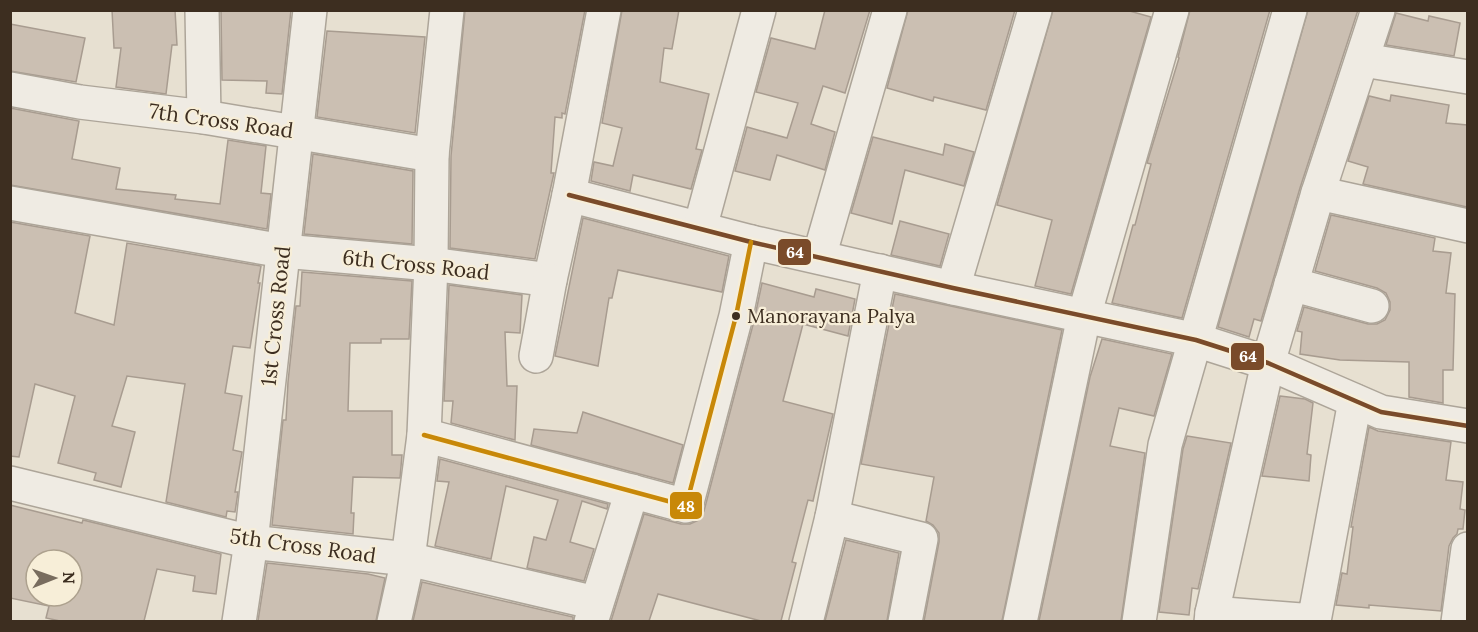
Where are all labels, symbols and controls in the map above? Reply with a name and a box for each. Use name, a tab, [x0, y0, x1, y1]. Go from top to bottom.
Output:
street label: 7th Cross Road	[147, 97, 295, 144]
line badge: 64	[777, 238, 812, 266]
text: 64	[786, 242, 804, 262]
street label: 6th Cross Road	[341, 243, 491, 286]
street label: 1st Cross Road	[255, 245, 296, 387]
place label: Manorayana Palya	[747, 303, 915, 328]
marker: Manorayana Palya	[730, 310, 742, 322]
line badge: 64	[1230, 342, 1265, 371]
text: 64	[1239, 346, 1257, 366]
line badge: 48	[669, 491, 703, 520]
text: 48	[677, 496, 695, 516]
street label: 5th Cross Road	[228, 522, 378, 569]
north arrow	[24, 548, 84, 608]
text: N	[59, 571, 79, 584]

